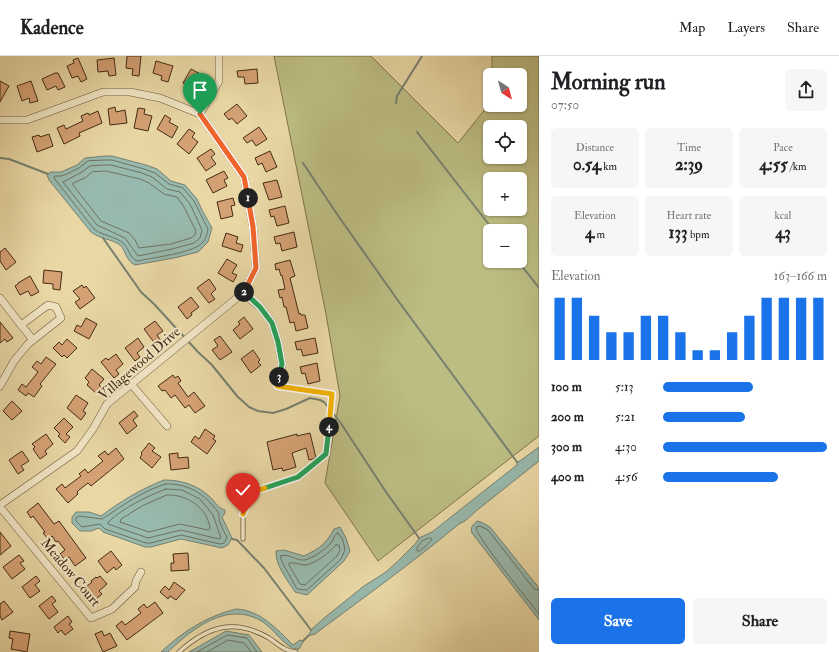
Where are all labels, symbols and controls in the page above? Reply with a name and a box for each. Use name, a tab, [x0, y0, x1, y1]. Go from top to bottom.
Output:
text: Kadence	[20, 16, 84, 40]
text: Map	[679, 19, 705, 36]
text: Layers	[727, 19, 765, 36]
text: Share	[787, 19, 819, 36]
north arrow	[483, 68, 527, 112]
map controls	[483, 68, 527, 268]
text: Morning run	[551, 68, 666, 96]
button: share	[785, 69, 827, 111]
pin	[183, 73, 217, 114]
icon: arrive	[189, 79, 211, 101]
text: 07:50	[551, 97, 579, 113]
button: locate	[483, 120, 527, 164]
text: Distance	[576, 141, 614, 154]
text: Time	[677, 141, 701, 154]
text: Pace	[773, 141, 793, 154]
text: 0.54	[573, 154, 601, 175]
text: 2:39	[675, 154, 703, 175]
text: 4:55	[759, 154, 788, 175]
text: km	[601, 160, 617, 173]
text: /km	[788, 160, 807, 173]
button: +	[483, 172, 527, 216]
pin: 1	[238, 188, 258, 208]
text: 1	[246, 191, 250, 204]
text: Elevation	[574, 209, 616, 222]
text: Heart rate	[667, 209, 711, 222]
text: kcal	[775, 209, 791, 222]
text: 4	[585, 222, 594, 243]
text: 133	[669, 222, 688, 243]
text: 43	[775, 222, 791, 243]
button: −	[483, 224, 527, 268]
text: m	[594, 228, 605, 241]
text: bpm	[688, 228, 709, 241]
text: Elevation	[551, 268, 601, 284]
text: 163–166 m	[774, 268, 827, 284]
pin: 2	[234, 282, 254, 302]
text: 2	[241, 285, 247, 298]
street label: Villagewood Drive	[95, 323, 184, 404]
pin: 3	[269, 367, 289, 387]
text: 3	[277, 370, 281, 383]
text: 100 m	[551, 379, 582, 395]
text: 5:13	[615, 379, 634, 395]
text: 200 m	[551, 409, 584, 425]
text: 5:21	[615, 409, 635, 425]
pin: 4	[319, 417, 339, 437]
text: 4	[326, 420, 332, 433]
text: 300 m	[551, 439, 582, 455]
text: 4:30	[615, 439, 637, 455]
text: 400 m	[551, 469, 584, 485]
text: 4:56	[615, 469, 637, 485]
pin	[226, 473, 260, 514]
icon: check	[232, 479, 254, 501]
street label: Meadow Court	[37, 535, 104, 610]
button: Save	[551, 598, 685, 644]
button: Share	[693, 598, 827, 644]

